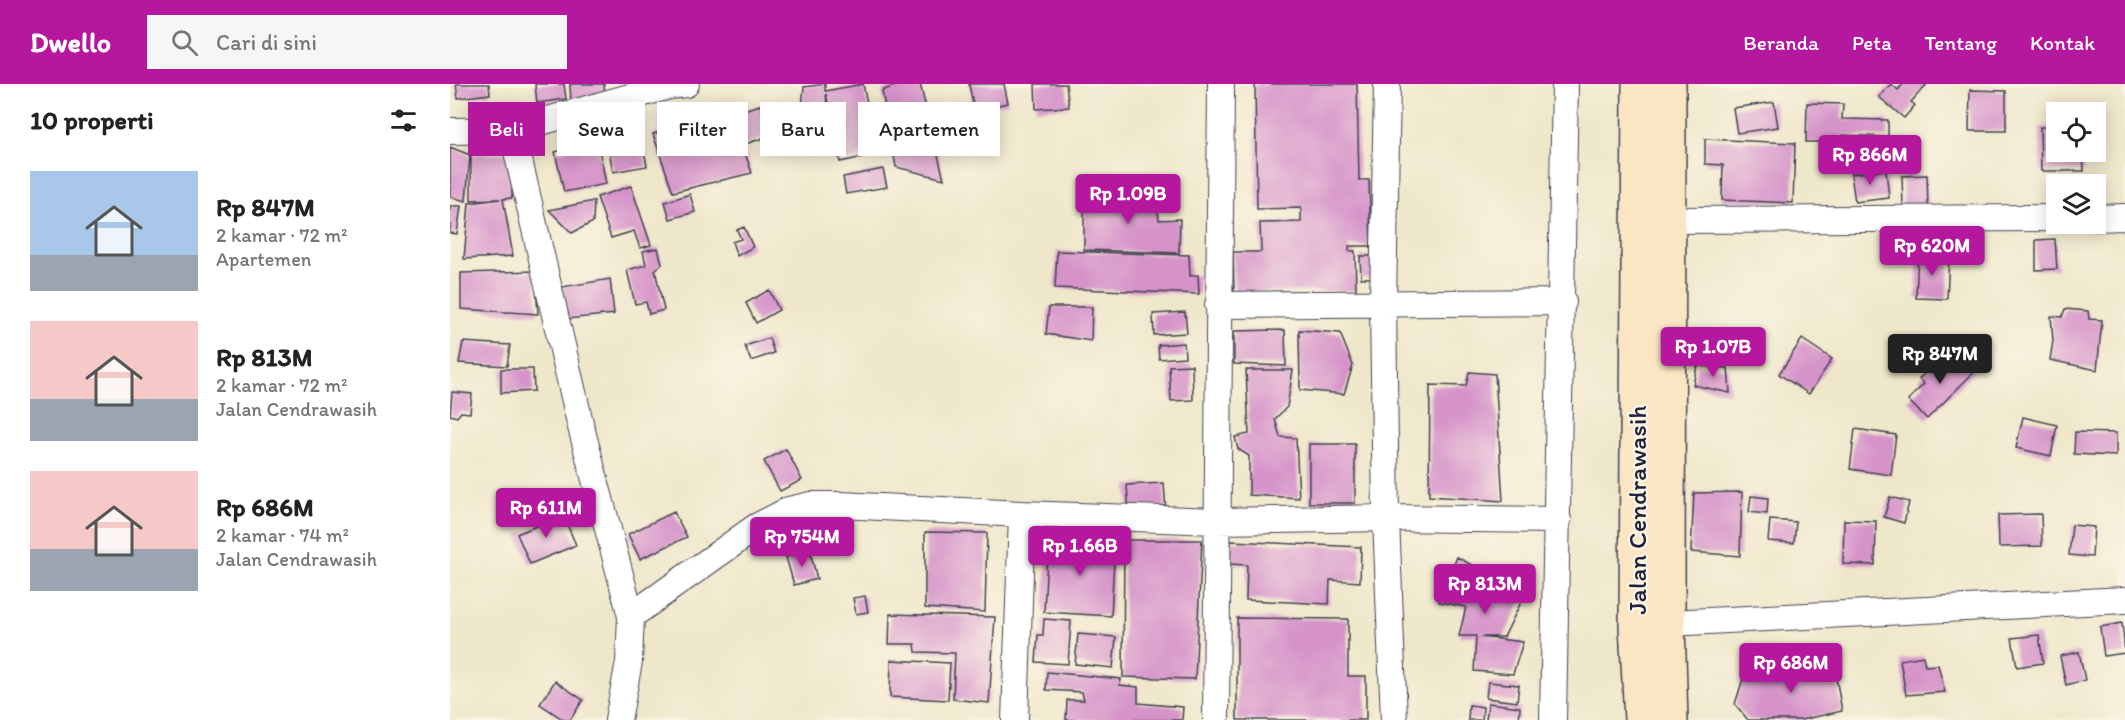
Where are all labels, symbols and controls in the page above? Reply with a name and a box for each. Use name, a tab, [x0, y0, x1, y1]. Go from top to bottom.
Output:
search box	[147, 15, 567, 69]
text: Dwello	[30, 25, 111, 59]
icon: search	[168, 26, 201, 59]
text: Cari di sini	[216, 29, 317, 56]
text: Beranda	[1743, 30, 1819, 55]
text: Peta	[1852, 30, 1892, 55]
text: Tentang	[1925, 30, 1997, 55]
text: Kontak	[2030, 30, 2095, 55]
chip: Beli	[468, 102, 545, 156]
chip: Sewa	[557, 102, 645, 156]
chip: Filter	[657, 102, 748, 156]
chip: Baru	[760, 102, 846, 156]
chip: Apartemen	[858, 102, 1000, 156]
map controls	[2046, 102, 2106, 234]
button: locate	[2046, 102, 2106, 162]
text: 10 properti	[30, 104, 154, 136]
icon: filters	[387, 104, 420, 137]
pin: Rp 866M	[1815, 135, 1925, 186]
text: Rp 866M	[1832, 142, 1908, 166]
pin: Rp 1.09B	[1066, 174, 1190, 225]
button: layers	[2046, 174, 2106, 234]
text: Rp 1.09B	[1089, 181, 1167, 205]
text: Rp 847M	[216, 191, 315, 223]
icon: home	[78, 195, 150, 267]
text: 2 kamar · 72 m²	[216, 223, 347, 247]
pin: Rp 620M	[1877, 226, 1987, 277]
text: Rp 620M	[1894, 233, 1970, 257]
text: Apartemen	[216, 247, 311, 271]
pin: Rp 1.07B	[1651, 327, 1775, 378]
text: Rp 1.07B	[1675, 334, 1751, 358]
pin: Rp 847M	[1885, 334, 1995, 385]
text: Rp 813M	[216, 341, 313, 373]
text: Rp 847M	[1902, 341, 1978, 365]
icon: home	[78, 345, 150, 417]
text: 2 kamar · 72 m²	[216, 373, 347, 397]
text: Jalan Cendrawasih	[216, 397, 377, 421]
street label: Jalan Cendrawasih	[1621, 405, 1653, 615]
pin: Rp 611M	[491, 488, 601, 539]
text: Rp 686M	[216, 491, 314, 523]
icon: home	[78, 495, 150, 567]
text: Rp 611M	[510, 495, 582, 519]
pin: Rp 754M	[747, 517, 857, 568]
text: 2 kamar · 74 m²	[216, 523, 349, 547]
text: Rp 754M	[764, 524, 840, 548]
pin: Rp 1.66B	[1018, 526, 1142, 577]
text: Rp 1.66B	[1042, 533, 1118, 557]
text: Jalan Cendrawasih	[216, 547, 377, 571]
pin: Rp 813M	[1430, 564, 1540, 615]
text: Rp 813M	[1448, 571, 1522, 595]
pin: Rp 686M	[1736, 643, 1846, 694]
text: Rp 686M	[1753, 650, 1829, 674]

